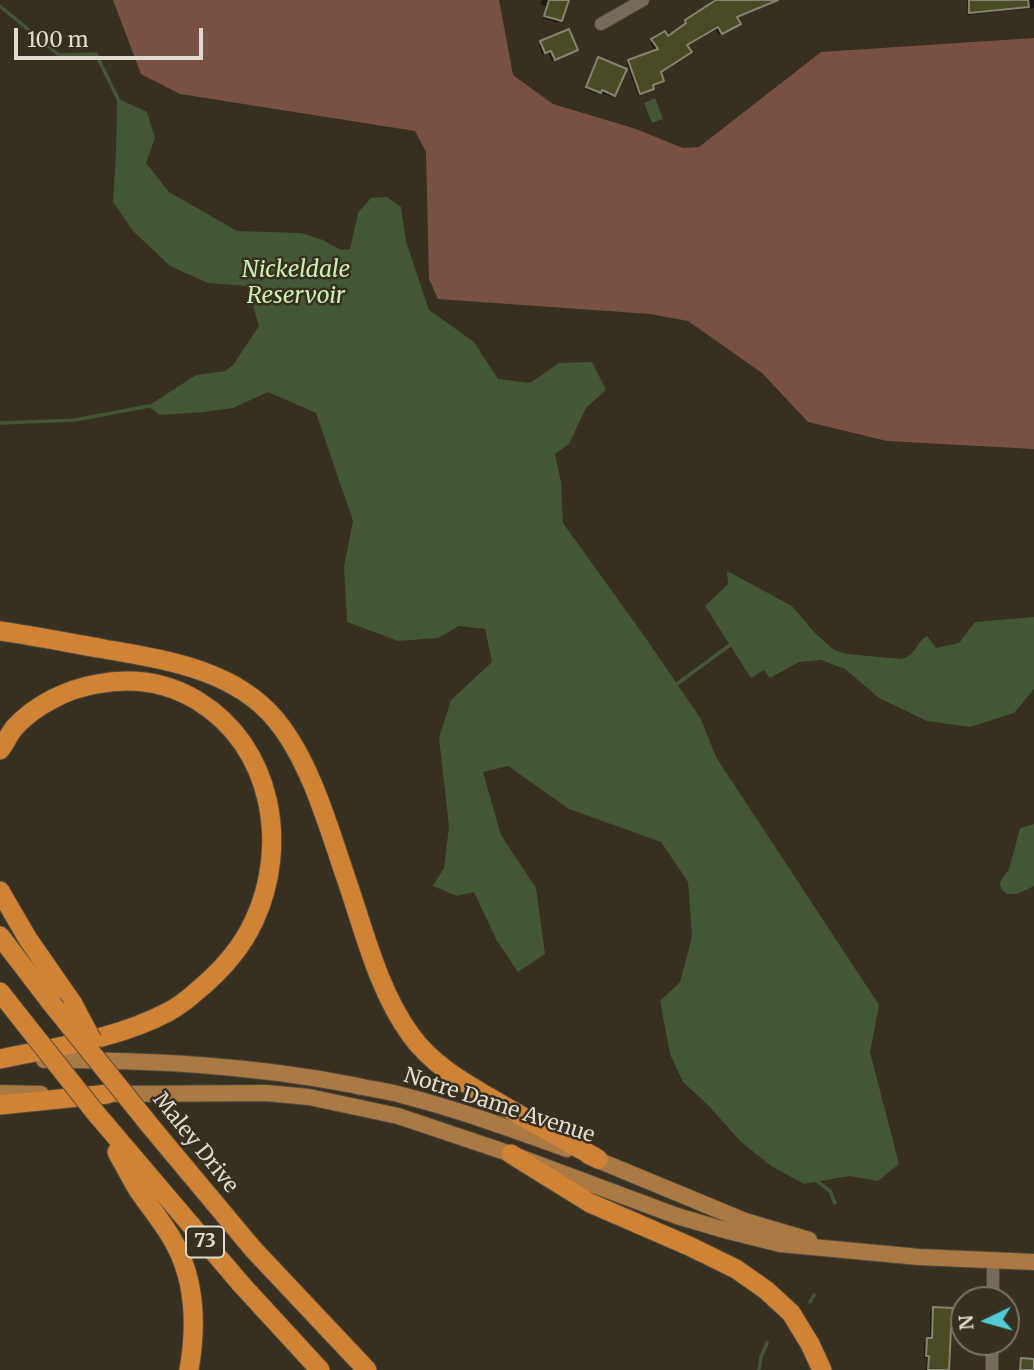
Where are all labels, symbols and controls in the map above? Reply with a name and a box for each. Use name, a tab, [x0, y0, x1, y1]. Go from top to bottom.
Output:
scale bar	[18, 14, 206, 58]
text: 100 m	[27, 26, 89, 53]
water label: Nickeldale Reservoir	[242, 256, 350, 310]
street label: Notre Dame Avenue	[400, 1063, 598, 1149]
street label: Maley Drive	[147, 1088, 243, 1198]
road number: 73	[186, 1226, 224, 1258]
north arrow	[950, 1286, 1020, 1356]
text: N	[953, 1314, 979, 1331]

